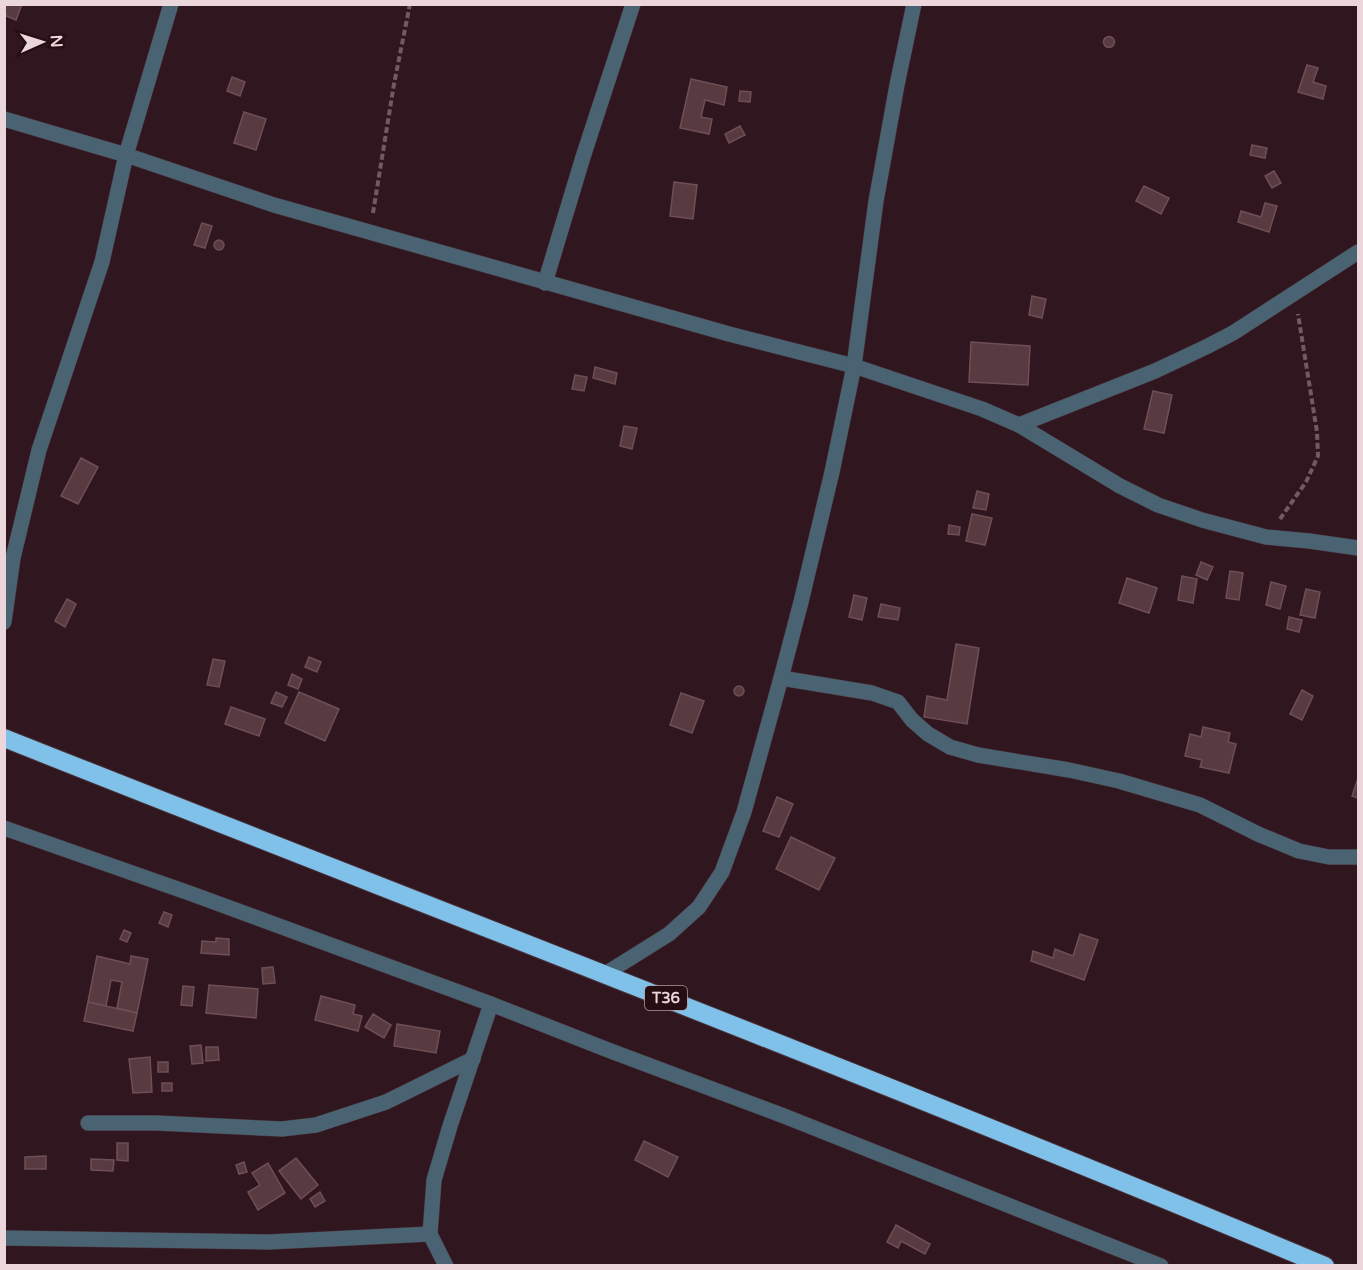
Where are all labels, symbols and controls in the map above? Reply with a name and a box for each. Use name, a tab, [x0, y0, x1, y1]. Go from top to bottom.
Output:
north arrow	[12, 12, 72, 72]
text: N	[46, 34, 66, 48]
road number: T36	[645, 986, 687, 1010]

